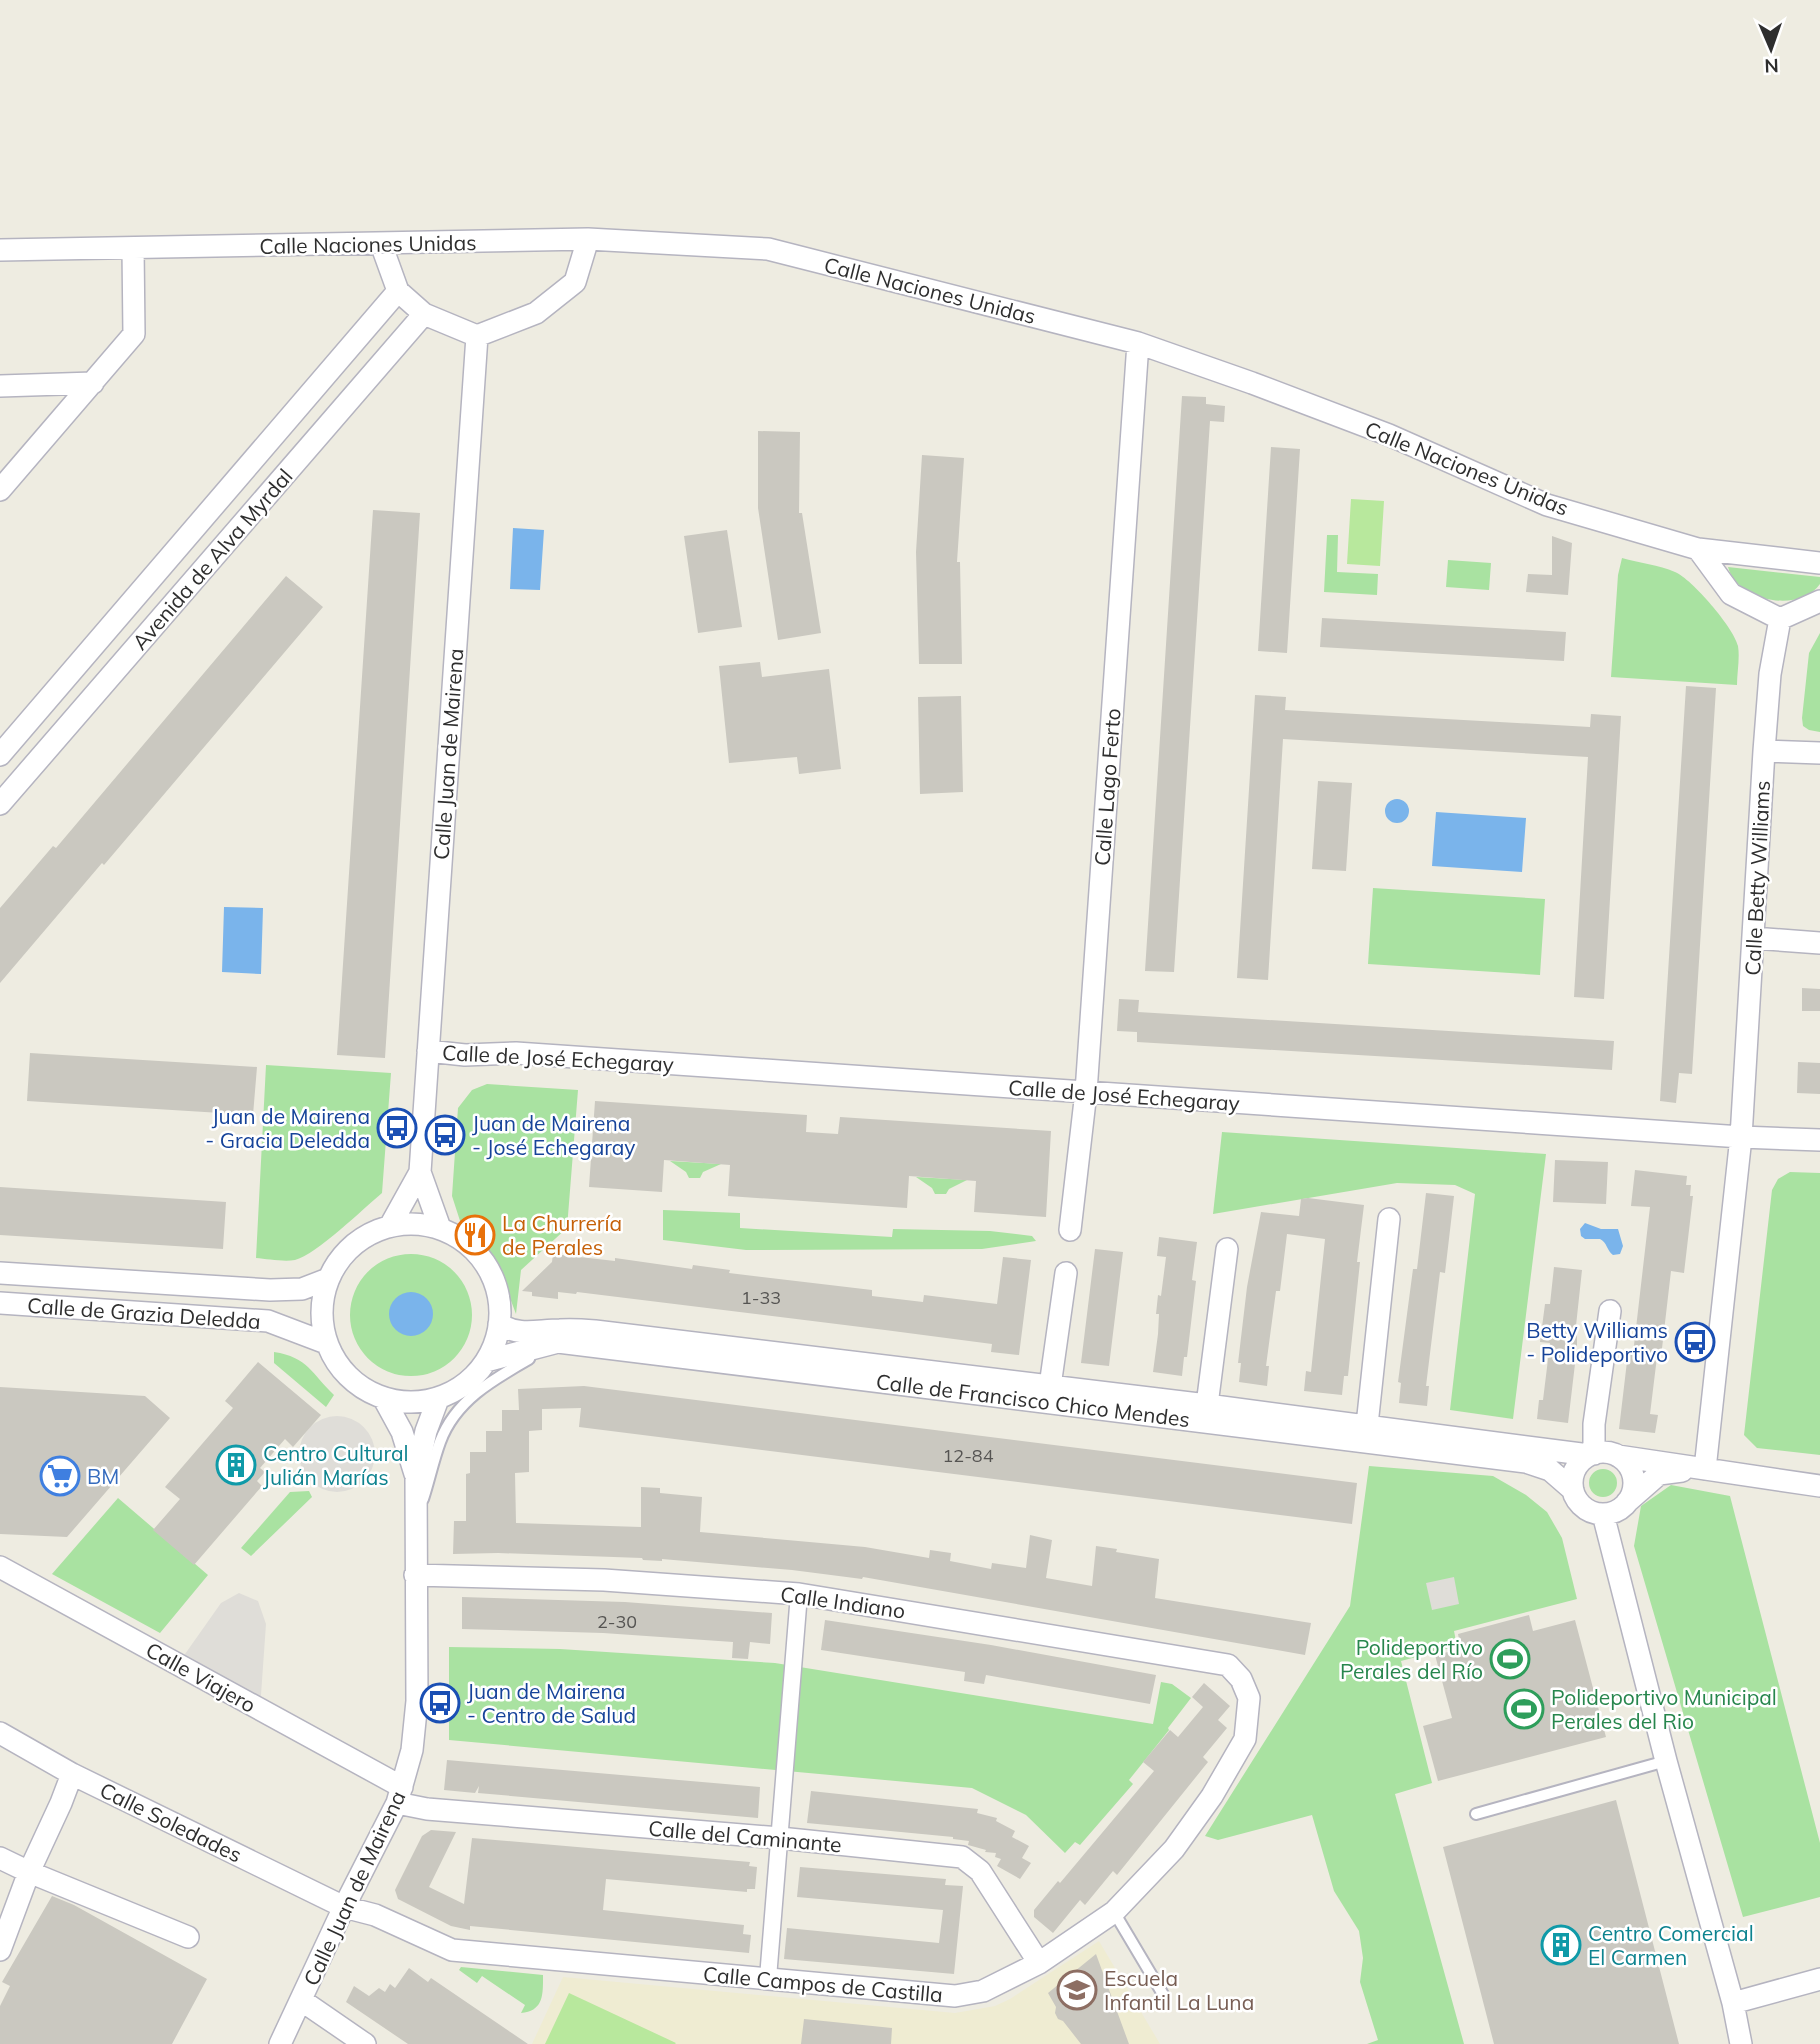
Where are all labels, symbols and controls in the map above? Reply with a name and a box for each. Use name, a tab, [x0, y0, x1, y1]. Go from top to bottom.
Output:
north arrow	[1736, 14, 1806, 84]
text: N	[1764, 54, 1779, 78]
street label: Calle Naciones Unidas	[259, 229, 477, 259]
street label: Calle Naciones Unidas	[822, 251, 1038, 329]
street label: Calle Naciones Unidas	[1361, 415, 1573, 521]
street label: Avenida de Alva Myrdal	[126, 463, 298, 655]
street label: Calle Juan de Mairena	[428, 647, 468, 861]
street label: Calle Lago Ferto	[1089, 707, 1125, 867]
street label: Calle Betty Williams	[1739, 780, 1775, 976]
street label: Calle de José Echegaray	[441, 1039, 675, 1077]
street label: Calle de José Echegaray	[1007, 1074, 1241, 1116]
place label: Juan de Mairena - Gracia Deledda	[205, 1103, 370, 1153]
bus stop icon: Juan de Mairena - Gracia Deledda	[376, 1107, 418, 1149]
place label: Juan de Mairena - José Echegaray	[472, 1110, 636, 1160]
bus stop icon: Juan de Mairena - José Echegaray	[424, 1114, 466, 1156]
place label: La Churrería de Perales	[502, 1210, 622, 1260]
restaurant icon: La Churrería de Perales	[454, 1214, 496, 1256]
house number: 1-33	[741, 1286, 781, 1309]
street label: Calle de Grazia Deledda	[26, 1292, 262, 1334]
place label: Betty Williams - Polideportivo	[1526, 1317, 1668, 1367]
bus stop icon: Betty Williams - Polideportivo	[1674, 1321, 1716, 1363]
street label: Calle de Francisco Chico Mendes	[875, 1368, 1191, 1432]
place label: Centro Cultural Julián Marías	[263, 1440, 409, 1490]
building icon: Centro Cultural Julián Marías	[215, 1444, 257, 1486]
house number: 12-84	[943, 1444, 994, 1467]
supermarket icon: BM	[39, 1455, 81, 1497]
place label: BM	[87, 1463, 119, 1489]
street label: Calle Indiano	[779, 1580, 907, 1624]
house number: 2-30	[597, 1610, 637, 1633]
place label: Polideportivo Perales del Río	[1340, 1634, 1483, 1684]
street label: Calle Viajero	[141, 1636, 261, 1718]
sports icon: Polideportivo Perales del Río	[1489, 1638, 1531, 1680]
place label: Juan de Mairena - Centro de Salud	[467, 1678, 636, 1728]
bus stop icon: Juan de Mairena - Centro de Salud	[419, 1682, 461, 1724]
place label: Polideportivo Municipal Perales del Rio	[1551, 1684, 1777, 1734]
sports icon: Polideportivo Municipal Perales del Rio	[1503, 1688, 1545, 1730]
street label: Calle Soledades	[96, 1776, 246, 1868]
street label: Calle Juan de Mairena	[297, 1786, 411, 1990]
street label: Calle del Caminante	[647, 1815, 843, 1857]
place label: Centro Comercial El Carmen	[1588, 1920, 1754, 1970]
building icon: Centro Comercial El Carmen	[1540, 1924, 1582, 1966]
street label: Calle Campos de Castilla	[702, 1961, 944, 2007]
place label: Escuela Infantil La Luna	[1104, 1965, 1254, 2015]
school or university icon: Escuela Infantil La Luna	[1056, 1969, 1098, 2011]

